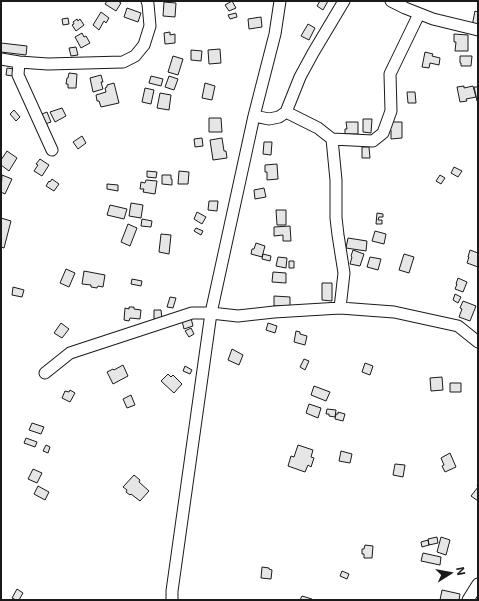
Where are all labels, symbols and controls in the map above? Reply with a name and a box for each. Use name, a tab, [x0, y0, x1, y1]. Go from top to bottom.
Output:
north arrow	[431, 553, 471, 593]
text: N	[453, 566, 468, 577]

